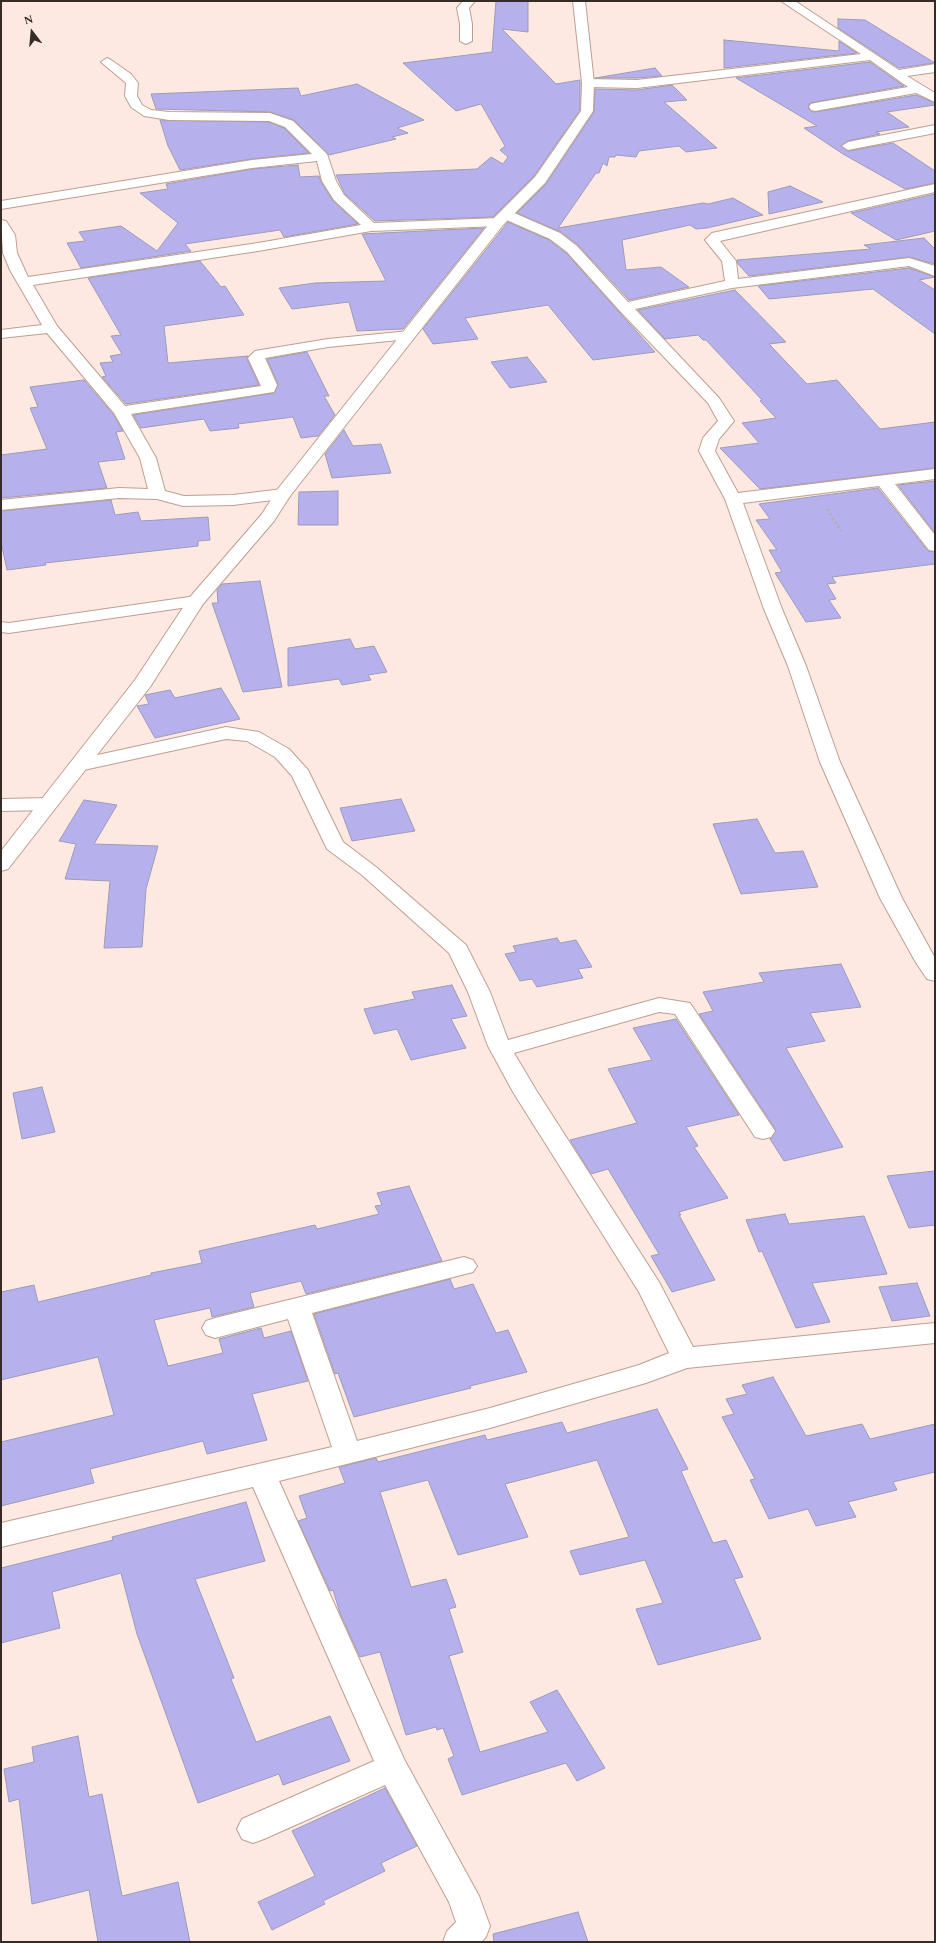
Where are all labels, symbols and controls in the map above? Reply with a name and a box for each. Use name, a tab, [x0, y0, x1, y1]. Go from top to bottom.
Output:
text: N	[22, 11, 35, 29]
north arrow	[12, 12, 52, 52]

